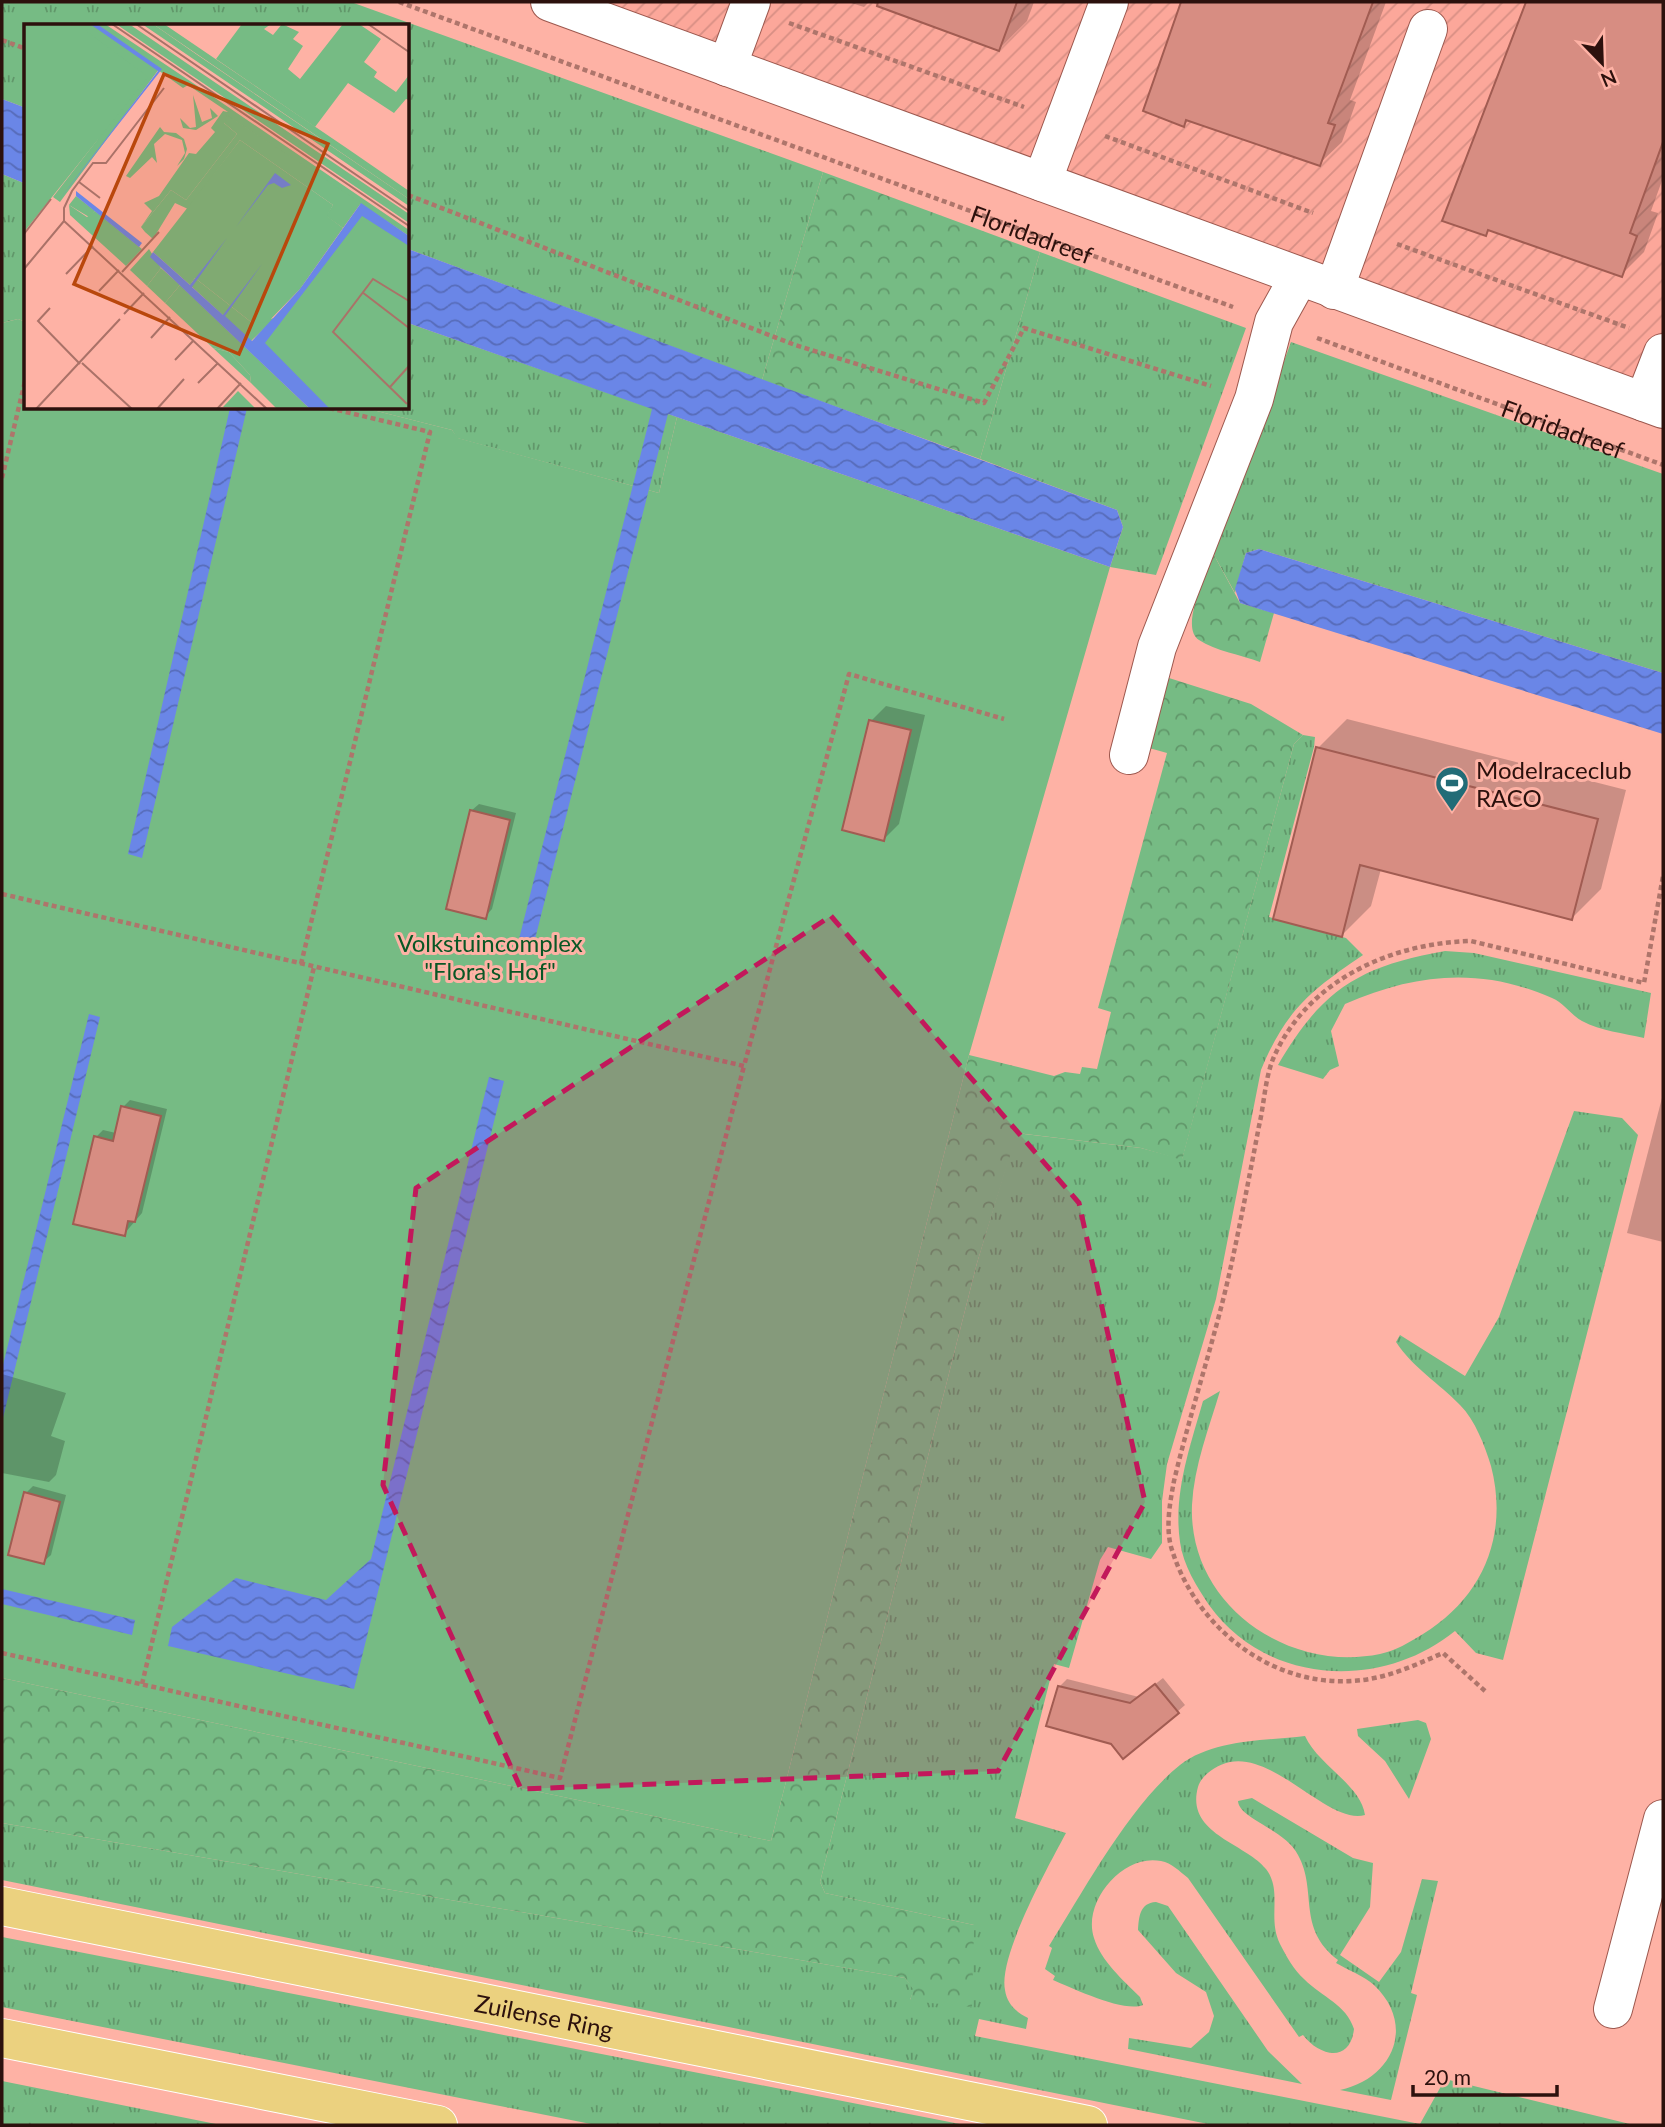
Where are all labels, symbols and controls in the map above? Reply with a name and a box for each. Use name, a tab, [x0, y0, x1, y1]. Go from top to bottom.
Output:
inset map	[24, 24, 410, 410]
north arrow	[1567, 28, 1637, 98]
text: N	[1598, 66, 1620, 93]
street label: Floridadreef	[967, 198, 1098, 269]
street label: Floridadreef	[1498, 393, 1629, 464]
place label: Modelraceclub RACO	[1476, 755, 1632, 812]
sports icon: Modelraceclub RACO	[1433, 764, 1471, 813]
park label: Volkstuincomplex "Flora's Hof"	[397, 928, 583, 985]
street label: Zuilense Ring	[472, 1987, 616, 2043]
scale bar	[1413, 2054, 1556, 2098]
text: 20 m	[1424, 2064, 1471, 2089]

